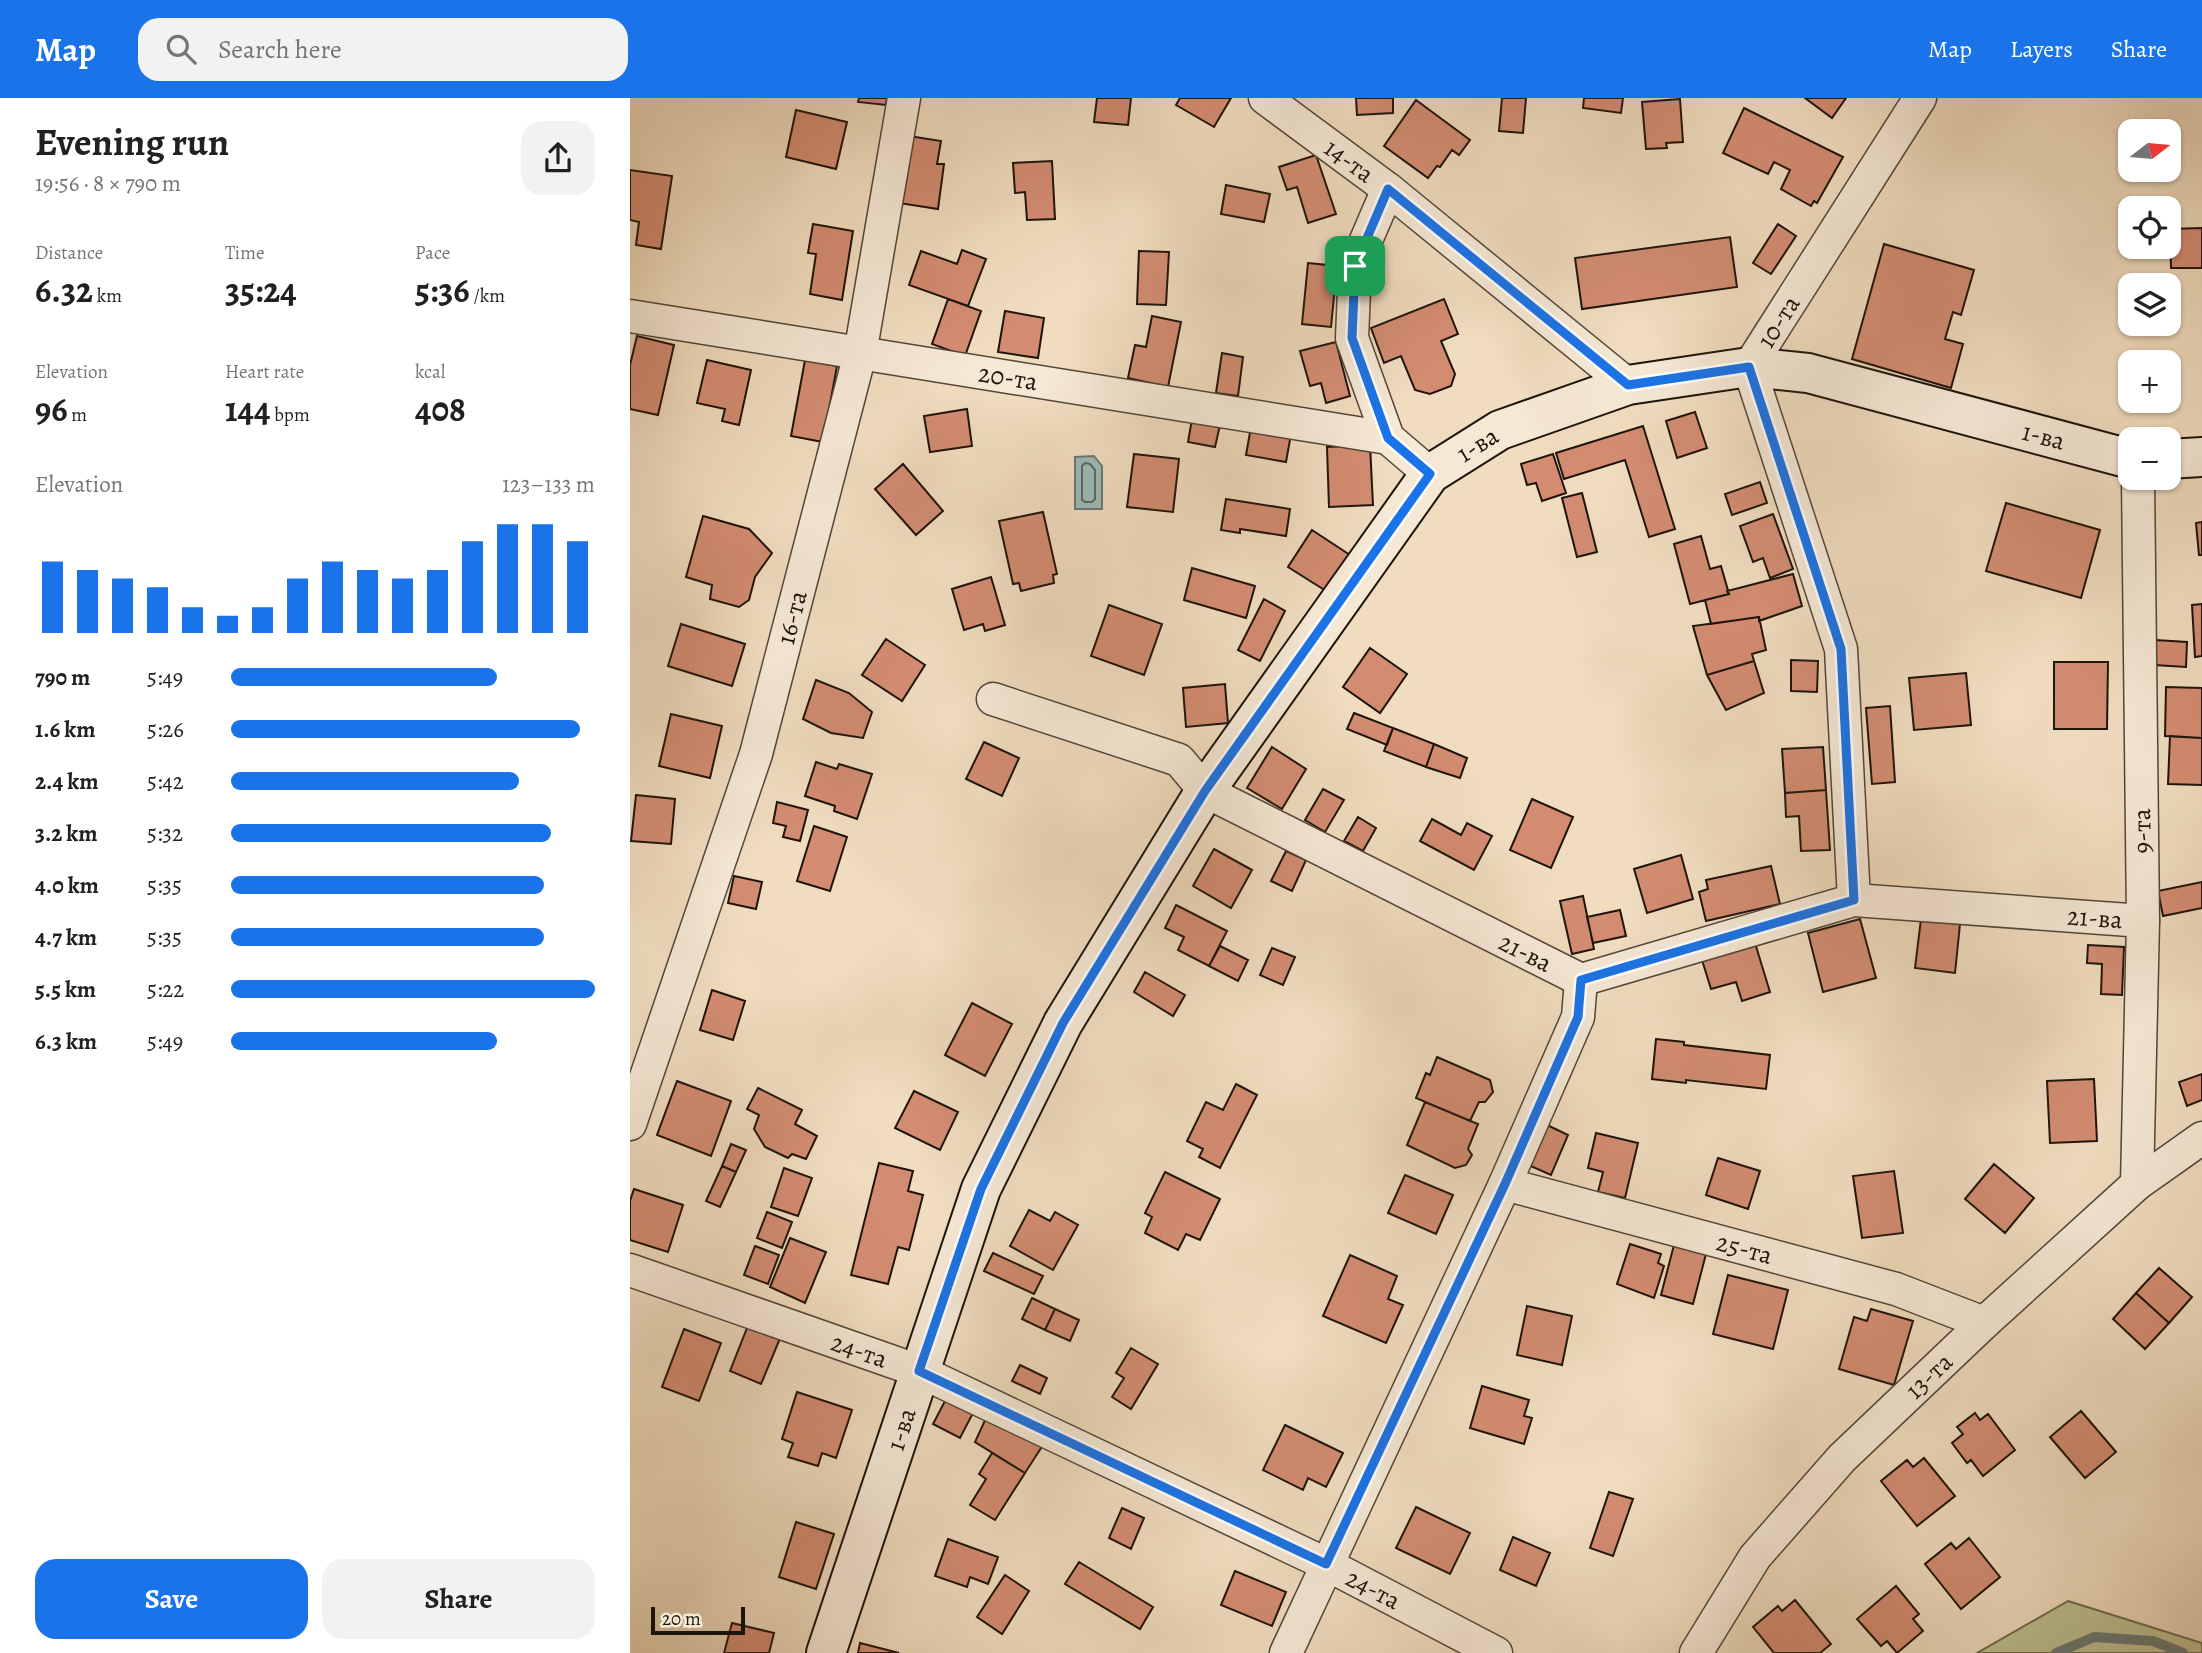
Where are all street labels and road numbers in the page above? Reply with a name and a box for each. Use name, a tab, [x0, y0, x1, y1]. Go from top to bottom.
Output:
street label: 14-та	[1317, 130, 1382, 191]
street label: 10-та	[1748, 288, 1808, 355]
street label: 20-та	[976, 355, 1040, 399]
street label: 1-ва	[2018, 413, 2069, 458]
street label: 1-ва	[1450, 418, 1505, 471]
street label: 16-та	[768, 587, 815, 648]
street label: 9-та	[2124, 808, 2160, 854]
street label: 21-ва	[2066, 898, 2124, 937]
street label: 21-ва	[1493, 924, 1558, 980]
street label: 25-та	[1712, 1224, 1777, 1273]
street label: 24-та	[826, 1324, 892, 1376]
street label: 13-та	[1897, 1345, 1960, 1407]
street label: 1-ва	[877, 1403, 924, 1455]
street label: 24-та	[1340, 1560, 1407, 1618]

